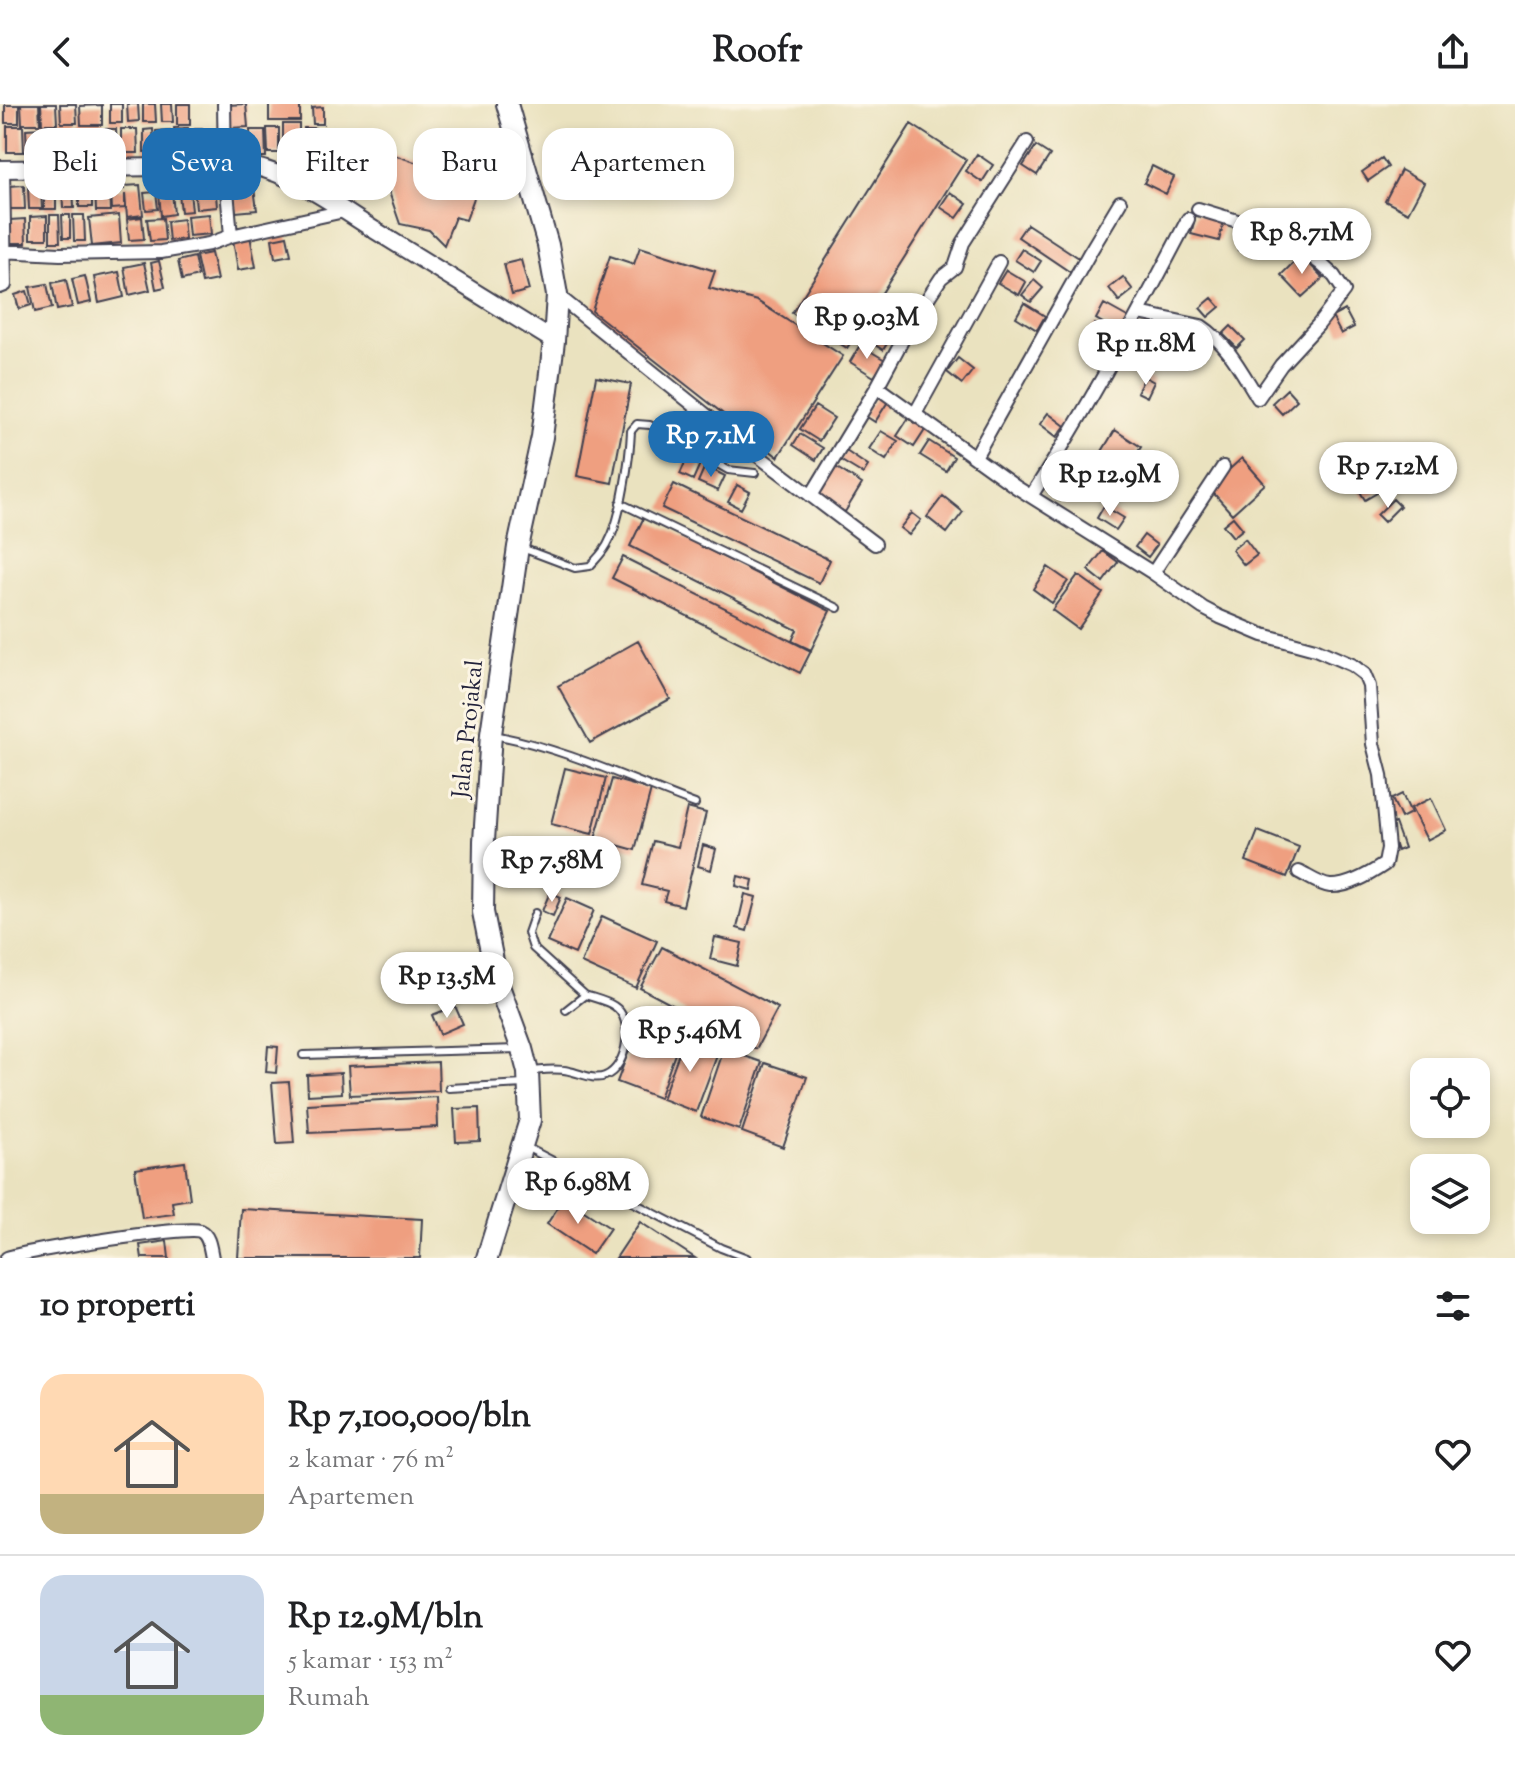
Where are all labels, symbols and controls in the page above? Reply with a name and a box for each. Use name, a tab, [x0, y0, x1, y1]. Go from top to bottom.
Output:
text: Roofr	[712, 26, 803, 78]
icon: back	[40, 30, 84, 74]
icon: share	[1431, 30, 1475, 74]
chip: Beli	[24, 128, 126, 200]
chip: Sewa	[142, 128, 261, 200]
chip: Filter	[277, 128, 397, 200]
chip: Baru	[413, 128, 526, 200]
chip: Apartemen	[542, 128, 734, 200]
pin: Rp 8.71M	[1219, 208, 1385, 276]
text: Rp 8.71M	[1250, 215, 1354, 252]
pin: Rp 9.03M	[784, 293, 950, 361]
text: Rp 9.03M	[814, 300, 920, 337]
pin: Rp 11.8M	[1063, 319, 1229, 387]
text: Rp 11.8M	[1096, 326, 1196, 363]
pin: Rp 7.1M	[637, 411, 785, 479]
text: Rp 7.1M	[666, 418, 756, 455]
pin: Rp 7.12M	[1305, 442, 1471, 510]
text: Rp 7.12M	[1337, 449, 1439, 486]
pin: Rp 12.9M	[1027, 450, 1193, 518]
text: Rp 12.9M	[1059, 457, 1161, 494]
street label: Jalan Projakal	[445, 658, 493, 802]
pin: Rp 7.58M	[469, 836, 635, 904]
text: Rp 7.58M	[501, 843, 603, 880]
pin: Rp 13.5M	[364, 952, 530, 1020]
text: Rp 13.5M	[398, 959, 496, 996]
pin: Rp 5.46M	[607, 1006, 773, 1074]
text: Rp 5.46M	[638, 1013, 742, 1050]
map controls	[1410, 1058, 1490, 1234]
button: locate	[1410, 1058, 1490, 1138]
button: layers	[1410, 1154, 1490, 1234]
pin: Rp 6.98M	[495, 1158, 661, 1226]
text: Rp 6.98M	[525, 1165, 631, 1202]
text: 10 properti	[40, 1282, 195, 1331]
icon: filters	[1431, 1284, 1475, 1328]
text: Rp 7,100,000/bln	[288, 1393, 531, 1442]
icon: home	[104, 1406, 200, 1502]
icon: heart	[1431, 1432, 1475, 1476]
text: 2 kamar · 76 m²	[288, 1442, 454, 1479]
text: Apartemen	[288, 1479, 414, 1516]
text: Rp 12.9M/bln	[288, 1594, 483, 1643]
icon: home	[104, 1607, 200, 1703]
icon: heart	[1431, 1633, 1475, 1677]
text: 5 kamar · 153 m²	[288, 1643, 453, 1680]
text: Rumah	[288, 1680, 370, 1717]

